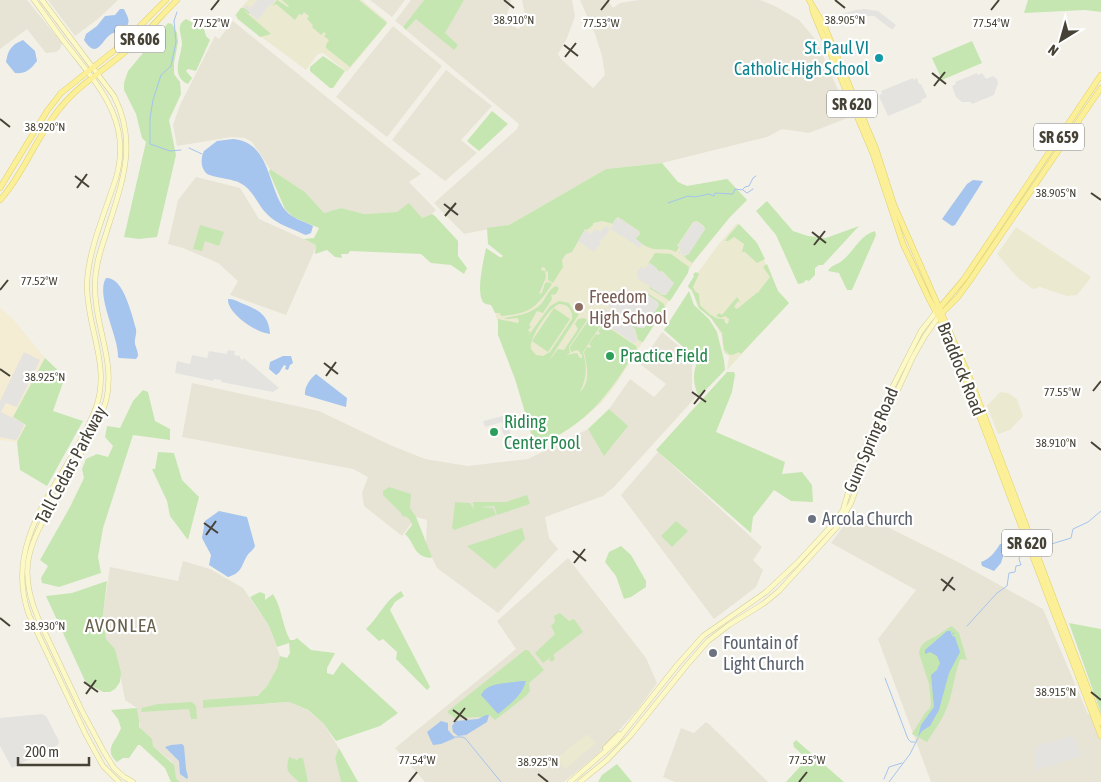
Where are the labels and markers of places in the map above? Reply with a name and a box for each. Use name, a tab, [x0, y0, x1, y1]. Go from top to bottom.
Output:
place label: St. Paul VI Catholic High School	[734, 37, 869, 79]
marker: St. Paul VI Catholic High School	[873, 52, 885, 64]
place label: Freedom High School	[589, 286, 667, 328]
marker: Freedom High School	[573, 301, 585, 313]
place label: Practice Field	[620, 345, 708, 366]
marker: Practice Field	[604, 350, 616, 362]
place label: Riding Center Pool	[504, 411, 581, 453]
marker: Riding Center Pool	[488, 426, 500, 438]
place label: Arcola Church	[822, 508, 913, 529]
marker: Arcola Church	[806, 513, 818, 525]
place label: Fountain of Light Church	[723, 632, 804, 674]
marker: Fountain of Light Church	[707, 647, 719, 659]

